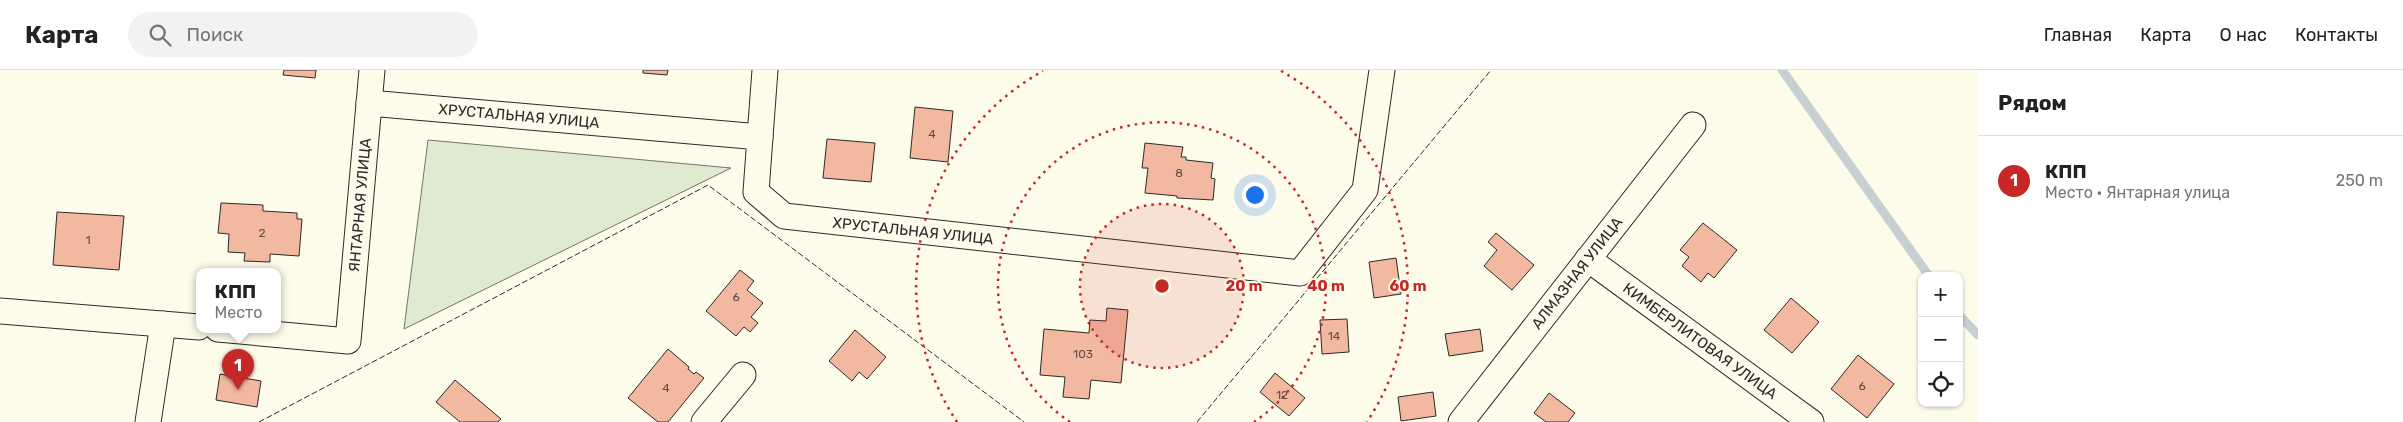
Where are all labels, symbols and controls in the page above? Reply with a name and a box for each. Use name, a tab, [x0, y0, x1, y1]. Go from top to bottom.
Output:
search box	[128, 12, 478, 57]
text: Карта	[25, 21, 98, 49]
icon: search	[146, 21, 174, 49]
text: Поиск	[186, 23, 243, 46]
text: Главная	[2044, 24, 2112, 46]
text: Карта	[2140, 24, 2192, 46]
text: О нас	[2220, 24, 2267, 46]
text: Контакты	[2295, 24, 2378, 46]
text: Рядом	[1998, 90, 2067, 115]
street label: ХРУСТАЛЬНАЯ УЛИЦА	[438, 100, 600, 132]
house number: 4	[928, 127, 936, 141]
street label: ЯНТАРНАЯ УЛИЦА	[345, 137, 375, 273]
text: КПП	[2045, 160, 2087, 183]
house number: 8	[1175, 166, 1183, 180]
text: 1	[2010, 171, 2018, 190]
text: 250 m	[2336, 171, 2383, 190]
your location	[1242, 182, 1268, 208]
text: Место · Янтарная улица	[2045, 183, 2230, 202]
street label: АЛМАЗНАЯ УЛИЦА	[1528, 213, 1626, 333]
street label: ХРУСТАЛЬНАЯ УЛИЦА	[832, 214, 994, 248]
house number: 2	[258, 226, 266, 240]
house number: 1	[85, 233, 91, 247]
popup	[196, 268, 281, 333]
map controls	[1918, 272, 1963, 407]
button: +	[1918, 272, 1963, 317]
centre of rings	[1153, 277, 1171, 295]
text: 20 m	[1226, 277, 1262, 295]
text: 40 m	[1307, 277, 1345, 295]
text: 60 m	[1390, 277, 1426, 295]
street label: КИМБЕРЛИТОВАЯ УЛИЦА	[1619, 279, 1781, 403]
text: КПП	[215, 280, 256, 303]
house number: 6	[732, 290, 740, 304]
text: Место	[215, 303, 262, 322]
button: −	[1918, 317, 1963, 362]
house number: 14	[1328, 329, 1341, 343]
house number: 103	[1073, 347, 1093, 361]
pin: 1	[222, 349, 254, 390]
button: locate	[1918, 362, 1963, 407]
house number: 6	[1858, 379, 1866, 393]
house number: 4	[662, 381, 670, 395]
house number: 12	[1276, 388, 1288, 402]

